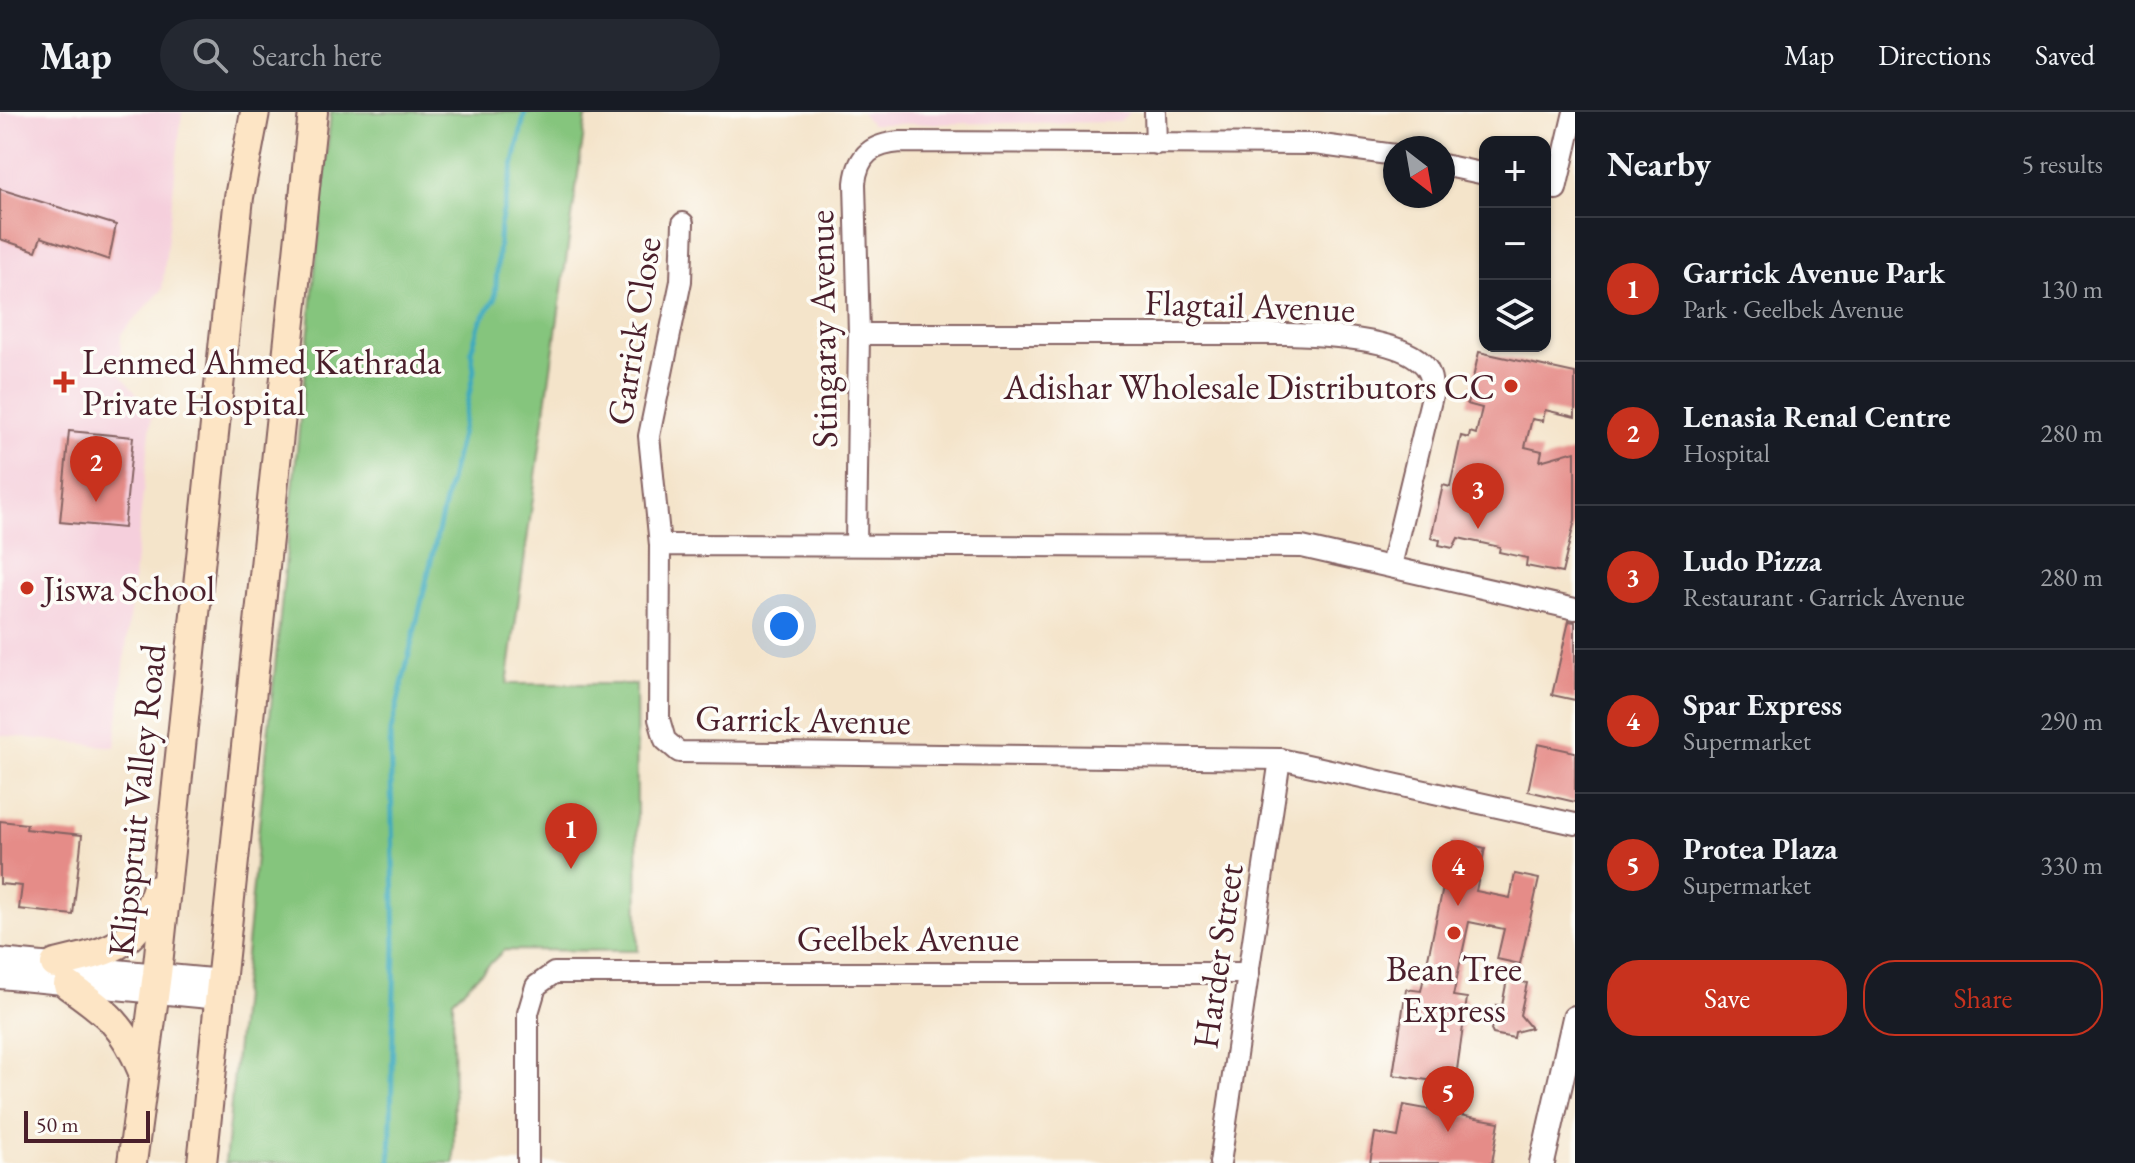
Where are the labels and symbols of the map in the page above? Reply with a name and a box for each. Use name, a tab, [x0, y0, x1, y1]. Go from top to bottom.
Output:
north arrow	[1383, 136, 1455, 208]
street label: Stingaray Avenue	[797, 209, 848, 448]
street label: Garrick Close	[595, 234, 672, 429]
street label: Flagtail Avenue	[1144, 278, 1356, 333]
place label: Lenmed Ahmed Kathrada Private Hospital	[82, 338, 442, 426]
place label: Adishar Wholesale Distributors CC	[1003, 363, 1495, 410]
marker: Lenmed Ahmed Kathrada Private Hospital	[53, 371, 75, 393]
marker: Adishar Wholesale Distributors CC	[1502, 377, 1520, 395]
pin: 2	[70, 436, 122, 502]
pin: 3	[1452, 463, 1504, 529]
place label: Jiswa School	[40, 565, 215, 612]
marker: Jiswa School	[18, 579, 36, 597]
your location	[764, 606, 804, 646]
street label: Klipspruit Valley Road	[97, 641, 176, 959]
street label: Garrick Avenue	[695, 694, 911, 745]
pin: 1	[545, 803, 597, 869]
pin: 4	[1432, 840, 1484, 906]
street label: Harder Street	[1181, 860, 1254, 1051]
street label: Geelbek Avenue	[797, 915, 1019, 962]
marker: Bean Tree Express	[1445, 924, 1463, 942]
place label: Bean Tree Express	[1386, 945, 1522, 1033]
pin: 5	[1422, 1066, 1474, 1132]
scale bar	[24, 1107, 150, 1143]

